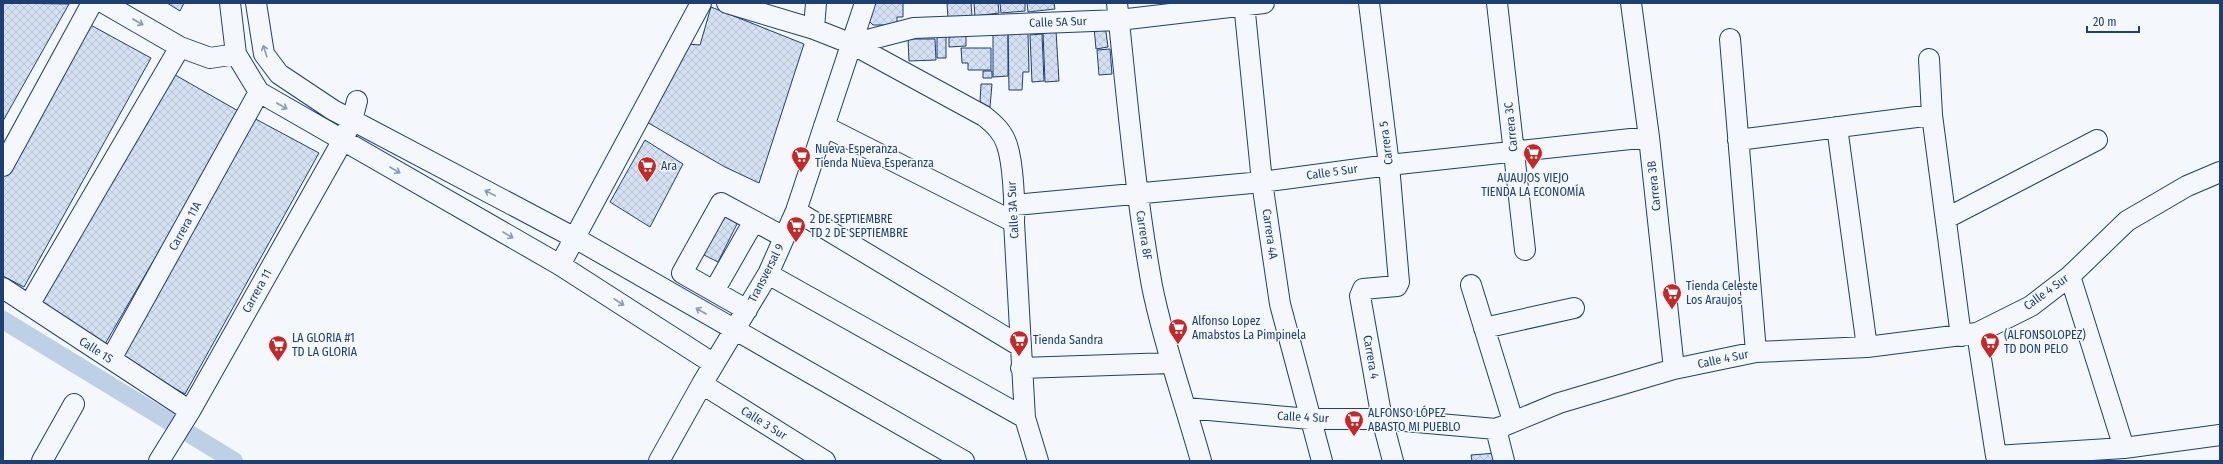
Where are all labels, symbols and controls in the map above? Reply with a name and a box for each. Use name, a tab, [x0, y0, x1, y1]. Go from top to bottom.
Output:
scale bar	[2087, 8, 2139, 34]
street label: Calle 5A Sur	[1029, 14, 1088, 30]
text: 20 m	[2093, 15, 2117, 29]
one-way arrow	[132, 19, 144, 27]
one-way arrow	[260, 46, 268, 58]
street label: Carrera 3C	[1501, 101, 1521, 153]
one-way arrow	[276, 102, 288, 110]
street label: Carrera 5	[1376, 120, 1396, 166]
place label: Nueva Esperanza Tienda Nueva Esperanza	[815, 142, 934, 170]
supermarket icon: AUAUJOS VIEJO TIENDA LA ECONOMÍA	[1522, 142, 1544, 170]
supermarket icon: Nueva Esperanza Tienda Nueva Esperanza	[790, 145, 812, 173]
supermarket icon: Ara	[636, 155, 658, 183]
place label: Ara	[661, 159, 677, 173]
street label: Carrera 3B	[1644, 160, 1664, 212]
street label: Calle 5 Sur	[1306, 161, 1359, 183]
one-way arrow	[389, 167, 401, 175]
place label: AUAUJOS VIEJO TIENDA LA ECONOMÍA	[1481, 171, 1586, 199]
street label: Calle 3A Sur	[1004, 180, 1022, 239]
one-way arrow	[484, 189, 496, 196]
street label: Carrera 11A	[166, 198, 205, 253]
street label: Carrera 4A	[1260, 208, 1281, 261]
street label: Carrera 8F	[1133, 209, 1155, 261]
place label: 2 DE SEPTIEMBRE TD 2 DE SEPTIEMBRE	[810, 212, 908, 240]
supermarket icon: 2 DE SEPTIEMBRE TD 2 DE SEPTIEMBRE	[785, 215, 807, 243]
one-way arrow	[502, 231, 514, 239]
street label: Transversal 9	[745, 241, 787, 305]
street label: Carrera 11	[239, 267, 275, 315]
street label: Calle 4 Sur	[2021, 271, 2072, 313]
place label: Tienda Celeste Los Araujos	[1686, 279, 1758, 307]
supermarket icon: Tienda Celeste Los Araujos	[1661, 282, 1683, 310]
one-way arrow	[613, 299, 625, 307]
one-way arrow	[695, 307, 707, 315]
place label: Alfonso Lopez Amabstos La Pimpinela	[1192, 314, 1306, 342]
supermarket icon: Alfonso Lopez Amabstos La Pimpinela	[1167, 317, 1189, 345]
place label: (ALFONSOLOPEZ) TD DON PELO	[2004, 328, 2086, 356]
supermarket icon: Tienda Sandra	[1008, 329, 1030, 357]
place label: LA GLORIA #1 TD LA GLORIA	[292, 331, 358, 359]
supermarket icon: (ALFONSOLOPEZ) TD DON PELO	[1979, 331, 2001, 359]
place label: Tienda Sandra	[1033, 333, 1103, 347]
street label: Calle 1S	[77, 334, 116, 366]
supermarket icon: LA GLORIA #1 TD LA GLORIA	[267, 334, 289, 362]
street label: Carrera 4	[1360, 334, 1382, 380]
street label: Calle 4 Sur	[1696, 347, 1751, 371]
street label: Calle 3 Sur	[738, 403, 790, 443]
place label: ALFONSO LÓPEZ ABASTO MI PUEBLO	[1368, 405, 1461, 434]
street label: Calle 4 Sur	[1277, 409, 1330, 425]
supermarket icon: ALFONSO LÓPEZ ABASTO MI PUEBLO	[1343, 409, 1365, 437]

